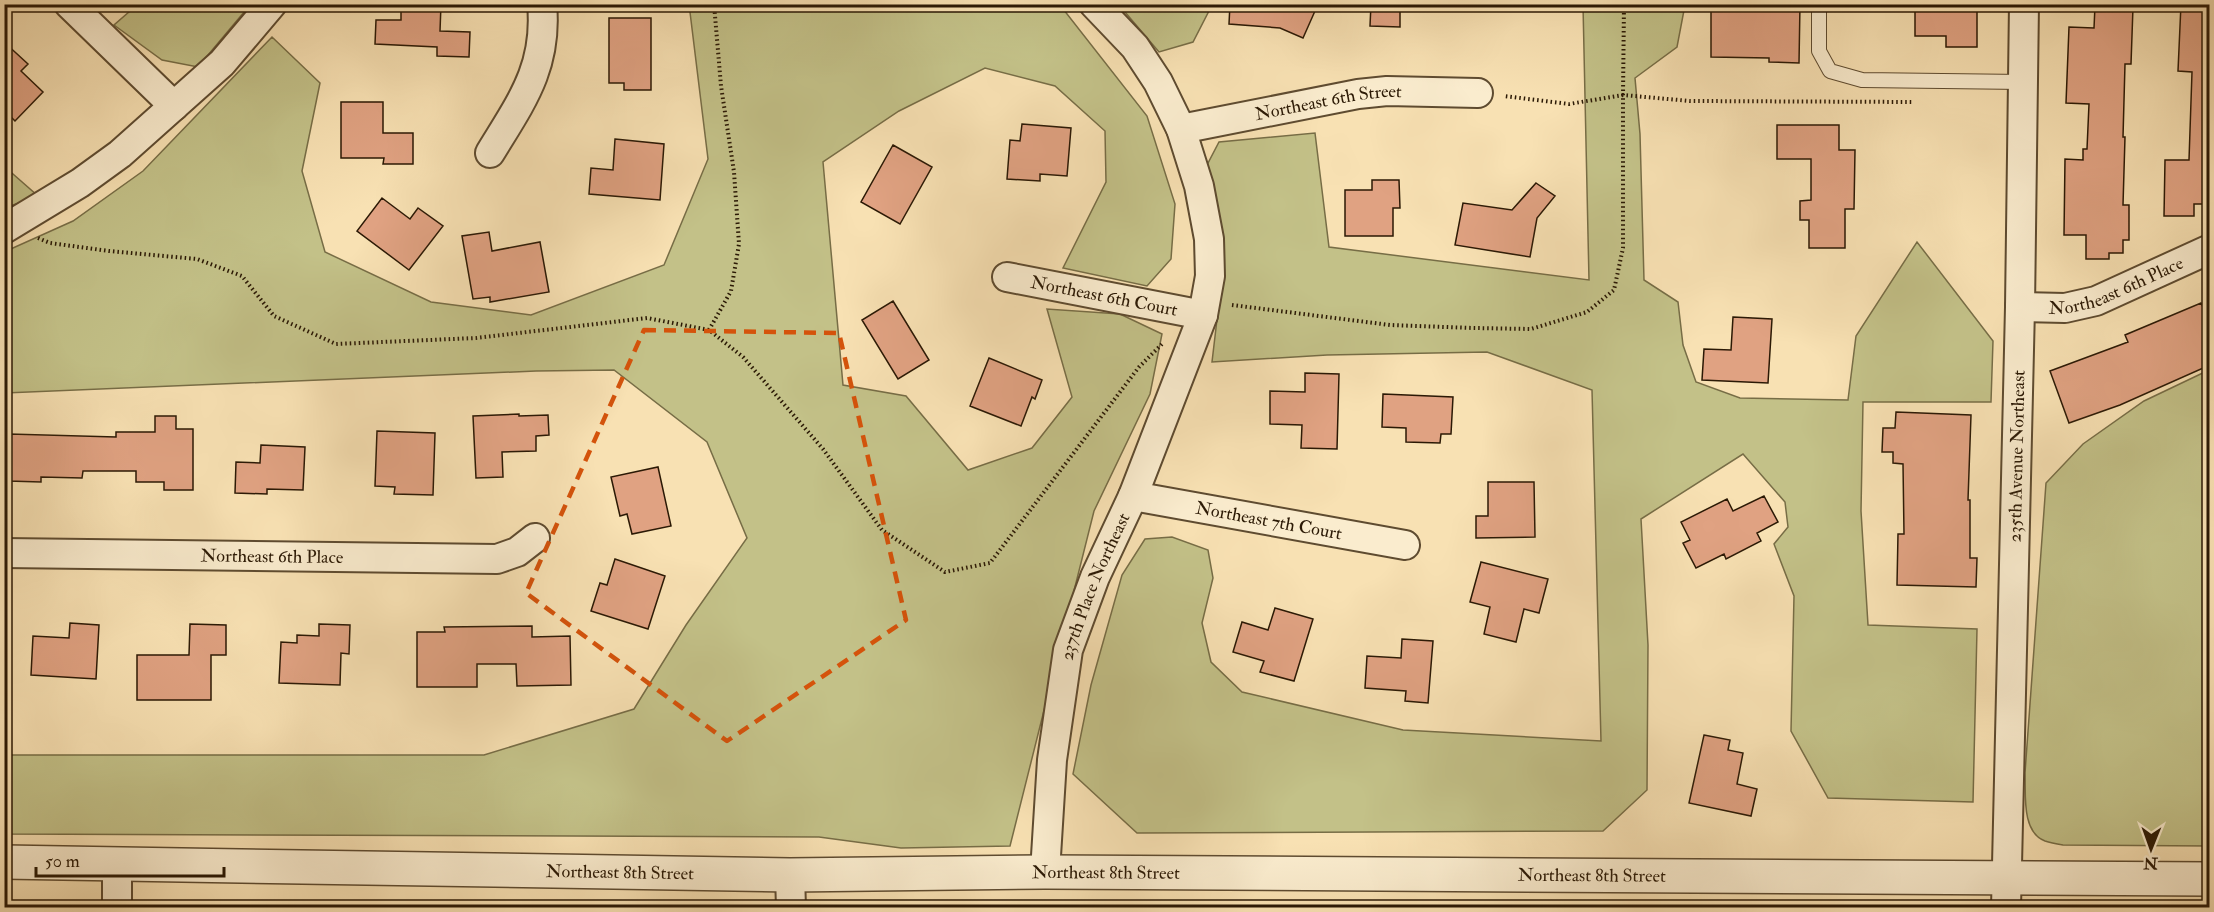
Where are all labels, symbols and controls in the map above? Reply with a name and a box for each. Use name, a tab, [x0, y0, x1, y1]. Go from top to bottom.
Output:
street label: Northeast 6th Street	[1253, 79, 1402, 126]
street label: Northeast 6th Place	[2048, 251, 2187, 319]
street label: Northeast 6th Court	[1029, 270, 1180, 321]
street label: 235th Avenue Northeast	[2003, 370, 2030, 543]
street label: Northeast 7th Court	[1194, 496, 1344, 545]
street label: 237th Place Northeast	[1055, 509, 1135, 662]
street label: Northeast 6th Place	[201, 544, 344, 569]
north arrow	[2121, 819, 2181, 879]
scale bar	[36, 840, 224, 878]
text: 50 m	[45, 850, 80, 873]
text: N	[2143, 853, 2159, 873]
street label: Northeast 8th Street	[546, 859, 694, 885]
street label: Northeast 8th Street	[1032, 860, 1180, 884]
street label: Northeast 8th Street	[1518, 863, 1666, 887]

